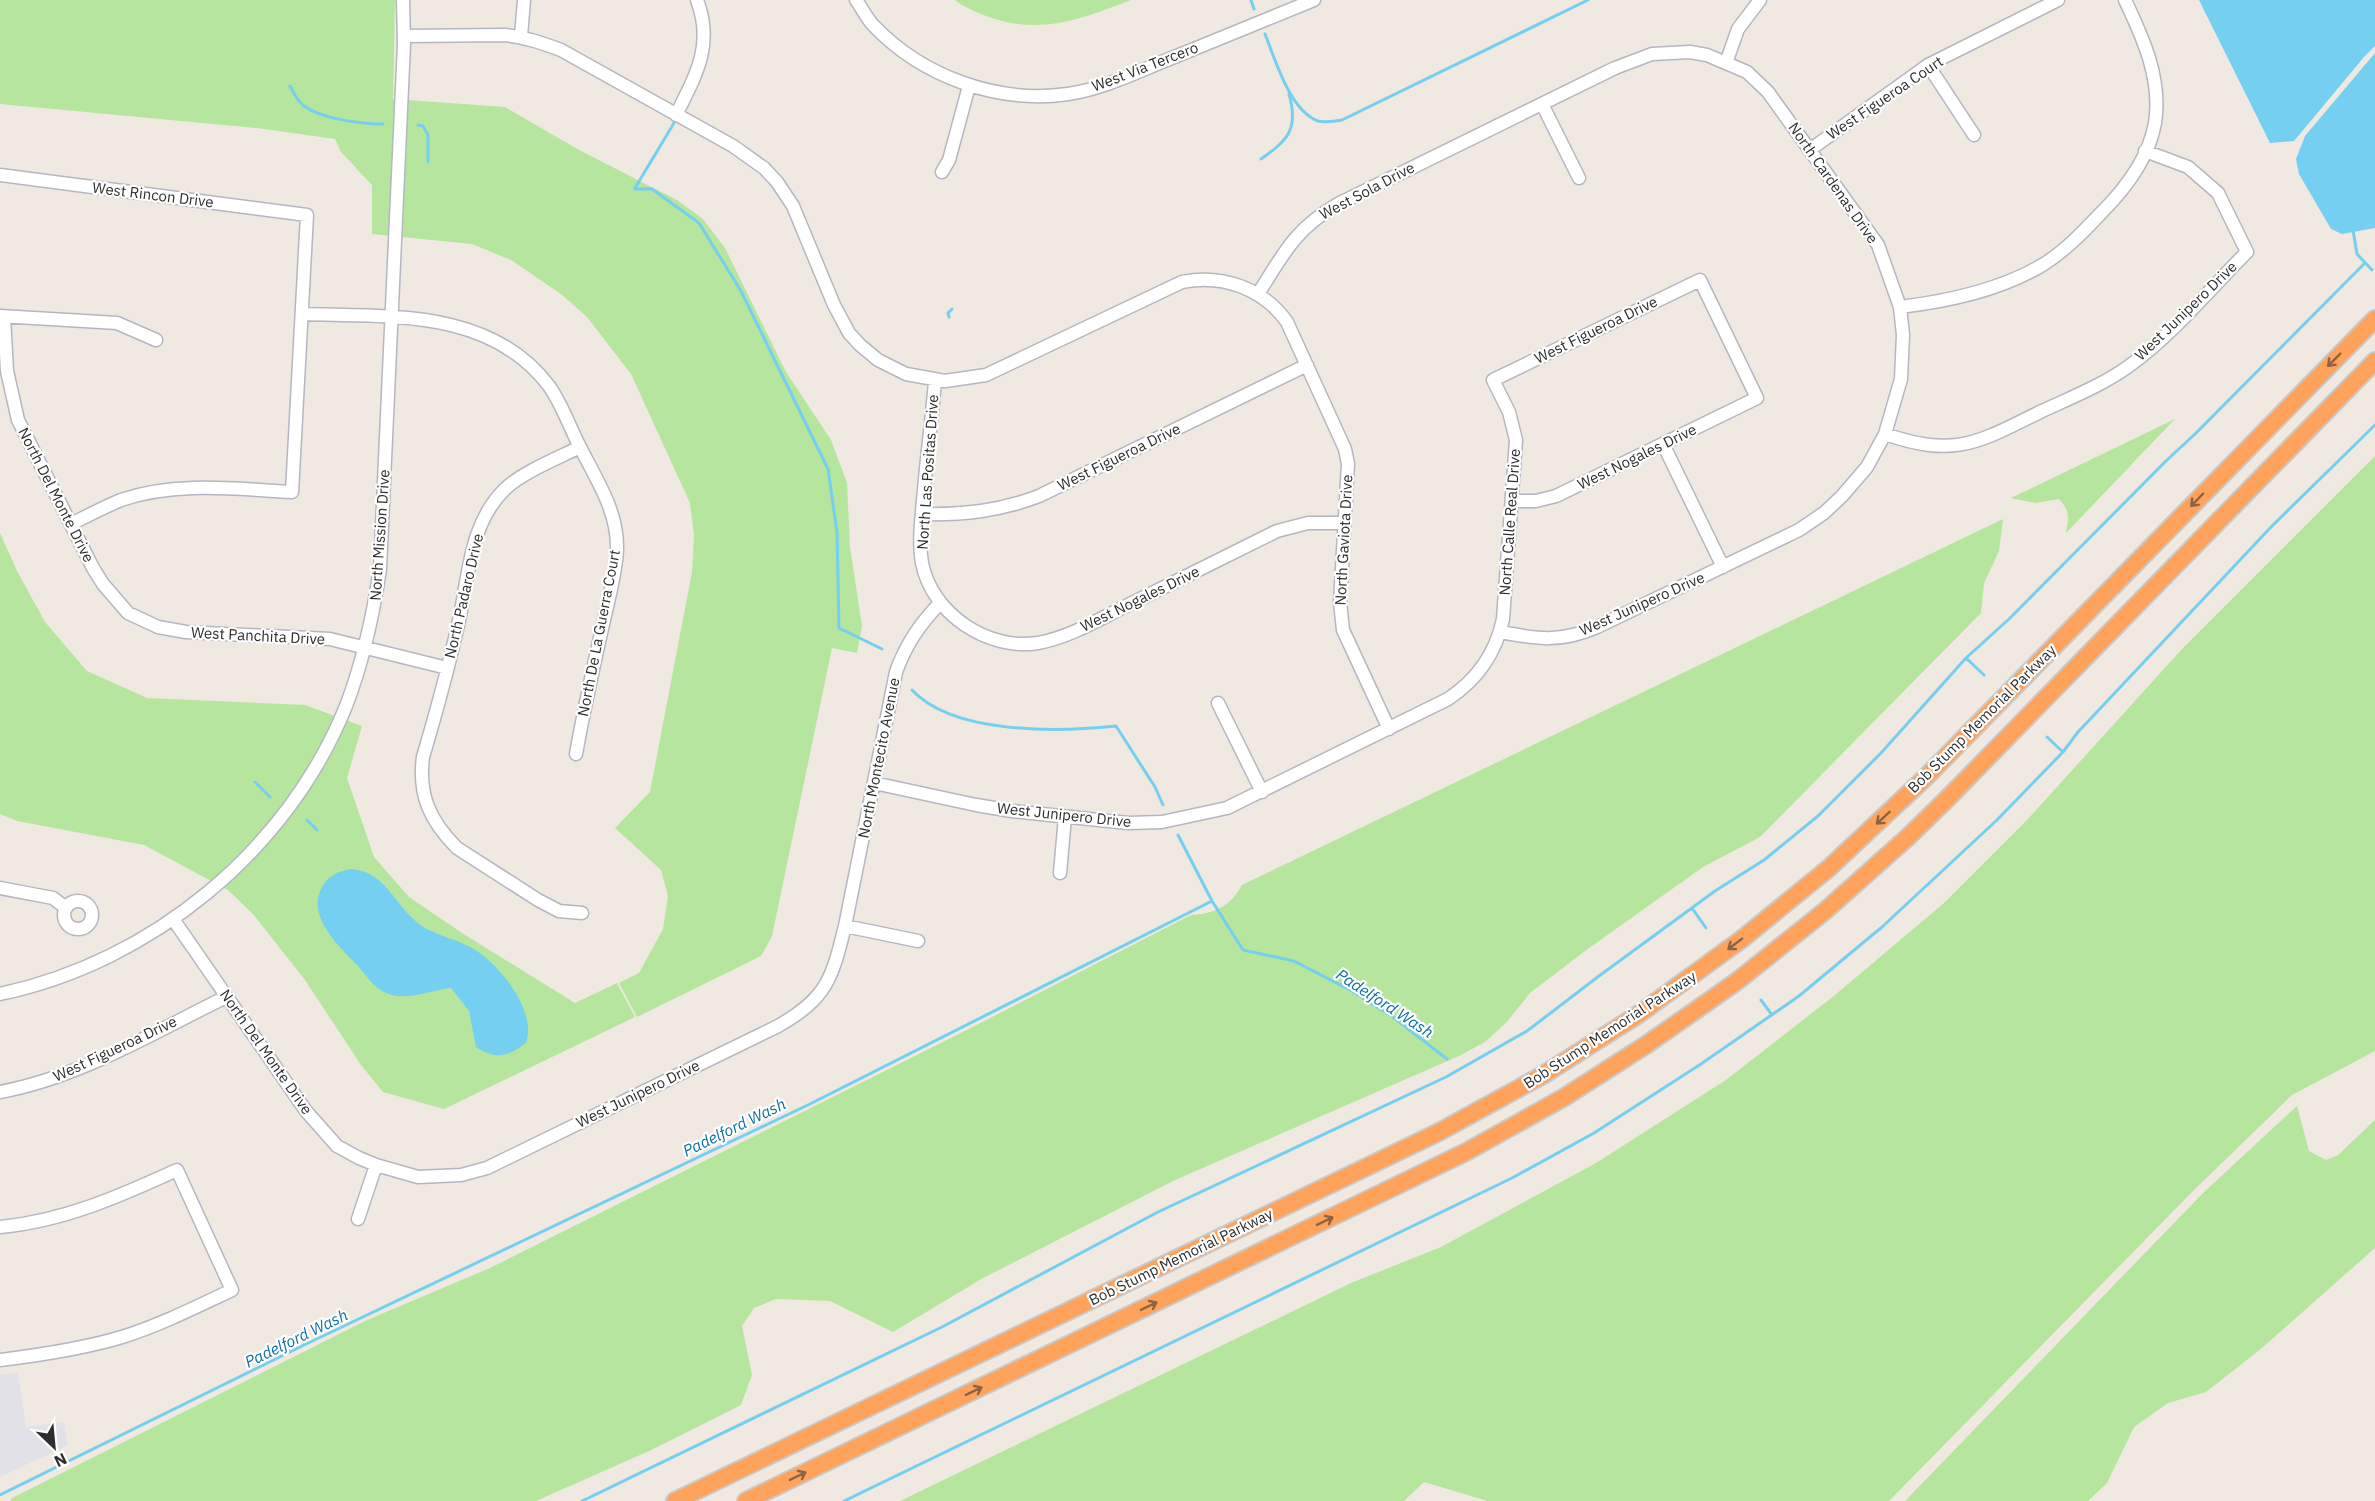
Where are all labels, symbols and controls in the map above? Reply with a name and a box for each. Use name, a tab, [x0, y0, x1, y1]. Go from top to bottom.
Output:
street label: West Via Tercero	[1089, 37, 1201, 96]
street label: West Figueroa Court	[1823, 52, 1947, 144]
street label: North Cardenas Drive	[1784, 118, 1882, 247]
street label: West Sola Drive	[1316, 158, 1418, 224]
street label: West Rincon Drive	[91, 178, 215, 211]
street label: West Junipero Drive	[2131, 257, 2241, 364]
street label: West Figueroa Drive	[1531, 292, 1660, 368]
one-way arrow	[2326, 353, 2341, 368]
street label: North Las Positas Drive	[913, 394, 942, 550]
street label: West Figueroa Drive	[1054, 419, 1183, 495]
street label: West Nogales Drive	[1574, 419, 1699, 494]
street label: North Del Monte Drive	[14, 424, 99, 565]
street label: North Calle Real Drive	[1495, 448, 1524, 596]
street label: North Mission Drive	[365, 469, 394, 601]
street label: North Gaviota Drive	[1331, 474, 1356, 606]
one-way arrow	[2190, 492, 2205, 507]
street label: North Padaro Drive	[440, 532, 487, 660]
street label: North De La Guerra Court	[573, 548, 624, 718]
street label: West Nogales Drive	[1077, 561, 1202, 636]
street label: West Junipero Drive	[1576, 567, 1707, 640]
street label: West Panchita Drive	[190, 622, 326, 649]
street label: Bob Stump Memorial Parkway	[1903, 640, 2060, 797]
street label: North Montecito Avenue	[854, 676, 903, 840]
street label: West Junipero Drive	[996, 798, 1132, 831]
one-way arrow	[1876, 811, 1891, 825]
one-way arrow	[1727, 938, 1743, 951]
water label: Padelford Wash	[1333, 964, 1437, 1042]
street label: Bob Stump Memorial Parkway	[1520, 966, 1700, 1093]
street label: North Del Monte Drive	[216, 985, 317, 1118]
street label: West Figueroa Drive	[50, 1012, 180, 1086]
street label: West Junipero Drive	[573, 1055, 703, 1132]
water label: Padelford Wash	[679, 1093, 789, 1161]
street label: Bob Stump Memorial Parkway	[1086, 1203, 1276, 1309]
one-way arrow	[1316, 1215, 1334, 1227]
one-way arrow	[1140, 1300, 1158, 1311]
water label: Padelford Wash	[241, 1304, 351, 1372]
one-way arrow	[964, 1384, 982, 1396]
north arrow	[24, 1417, 84, 1477]
text: N	[51, 1449, 70, 1472]
one-way arrow	[789, 1469, 807, 1481]

